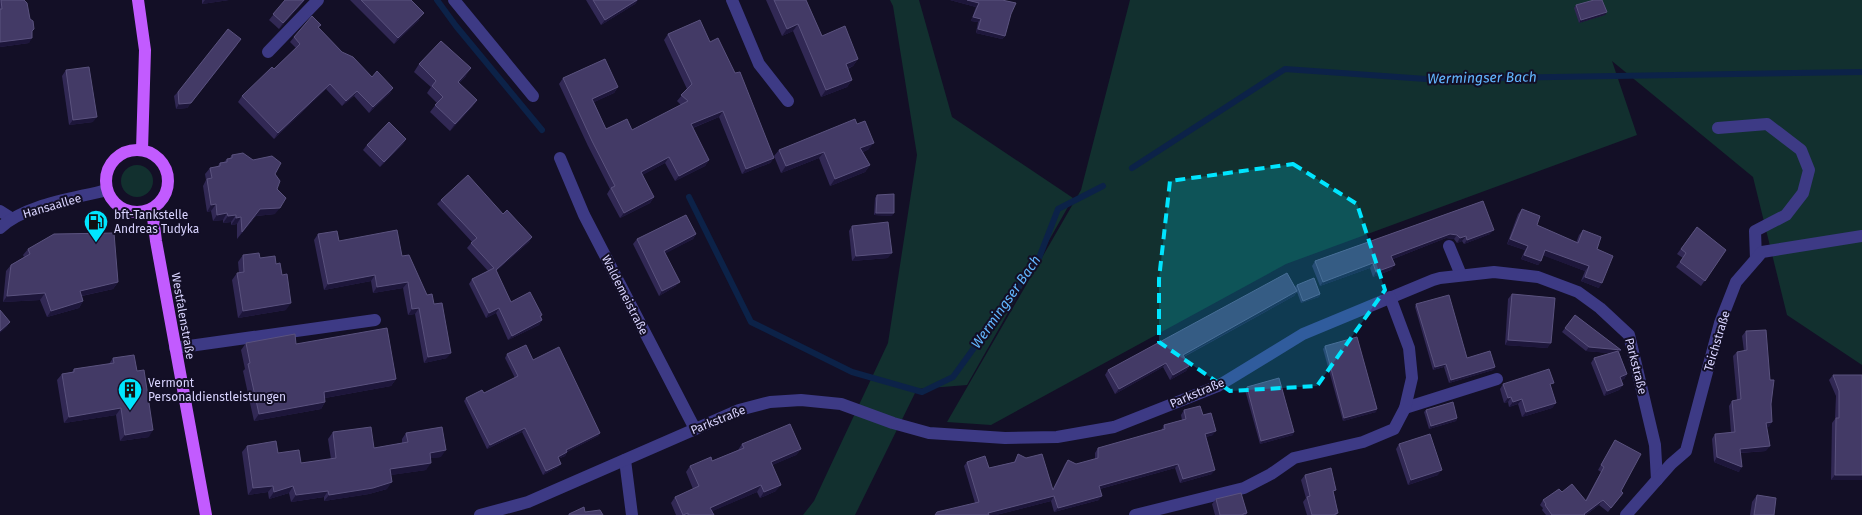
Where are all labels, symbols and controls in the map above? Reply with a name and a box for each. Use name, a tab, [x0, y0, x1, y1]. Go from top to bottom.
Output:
water label: Wermingser Bach	[1427, 69, 1537, 87]
street label: Hansaallee	[21, 191, 83, 221]
place label: bft-Tankstelle Andreas Tudyka	[114, 208, 199, 236]
fuel station icon: bft-Tankstelle Andreas Tudyka	[83, 209, 109, 243]
water label: Wermingser Bach	[968, 252, 1044, 352]
street label: Waldemeistraße	[599, 253, 651, 337]
street label: Westfalenstraße	[168, 272, 198, 360]
street label: Teichstraße	[1701, 309, 1733, 373]
street label: Parkstraße	[1622, 336, 1650, 396]
street label: Parkstraße	[1168, 375, 1226, 411]
place label: Vermont Personaldienstleistungen	[148, 376, 286, 404]
building icon: Vermont Personaldienstleistungen	[117, 377, 143, 411]
street label: Parkstraße	[689, 403, 747, 437]

